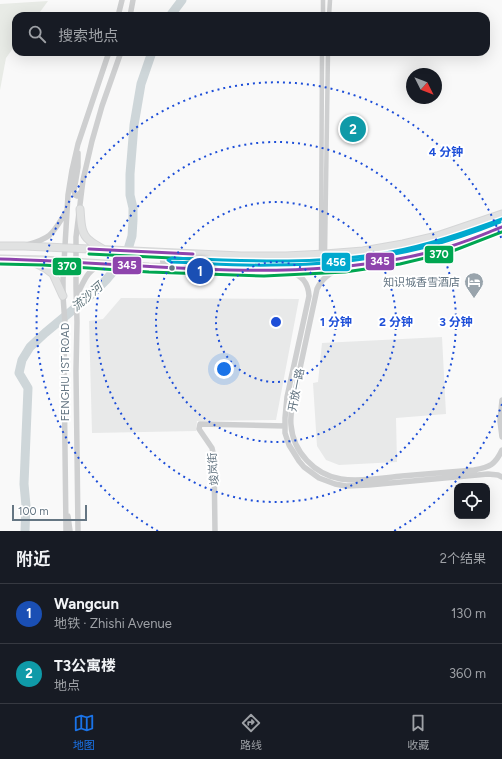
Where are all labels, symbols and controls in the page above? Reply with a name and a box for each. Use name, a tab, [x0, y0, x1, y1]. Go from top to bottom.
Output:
search box	[12, 12, 490, 56]
icon: search	[26, 23, 48, 45]
text: 搜索地点	[58, 27, 118, 45]
north arrow	[406, 68, 442, 104]
pin: 2	[340, 114, 366, 144]
text: 4 分钟	[429, 145, 463, 159]
line badge: 370	[424, 245, 454, 264]
text: 370	[429, 248, 449, 261]
line badge: 456	[321, 252, 351, 272]
line badge: 345	[365, 252, 395, 271]
text: 345	[370, 255, 390, 268]
line badge: 345	[112, 256, 142, 275]
pin: 1	[187, 256, 213, 286]
text: 456	[326, 256, 346, 269]
line badge: 370	[52, 257, 82, 276]
text: 345	[117, 259, 137, 272]
text: 370	[57, 260, 77, 273]
unlabelled marker	[167, 263, 177, 273]
hotel icon: 知识城香雪酒店	[463, 271, 485, 299]
place label: 知识城香雪酒店	[383, 276, 460, 289]
water label: 流沙河	[69, 279, 107, 314]
centre of rings	[269, 315, 283, 329]
text: 1 分钟	[320, 315, 352, 329]
text: 2 分钟	[379, 315, 413, 329]
text: 3 分钟	[439, 315, 473, 329]
street label: FENGHU 1ST ROAD	[59, 322, 72, 421]
your location	[214, 359, 234, 379]
street label: 开放一路	[286, 367, 307, 413]
street label: 竣岚街	[206, 452, 221, 486]
map controls	[454, 483, 490, 519]
button: locate	[454, 483, 490, 519]
scale bar	[12, 503, 87, 522]
text: 100 m	[18, 505, 49, 518]
text: 附近	[16, 549, 50, 569]
text: 2个结果	[440, 551, 486, 566]
text: Wangcun	[54, 595, 119, 613]
text: 1	[26, 606, 32, 621]
text: 130 m	[451, 606, 486, 621]
text: 地铁 · Zhishi Avenue	[54, 616, 172, 631]
text: T3公寓楼	[54, 657, 116, 675]
text: 2	[25, 666, 33, 681]
text: 360 m	[449, 666, 486, 681]
text: 地点	[54, 678, 80, 693]
tab: 地图	[73, 712, 95, 752]
tab: 路线	[240, 712, 262, 752]
tab: 收藏	[407, 712, 429, 752]

